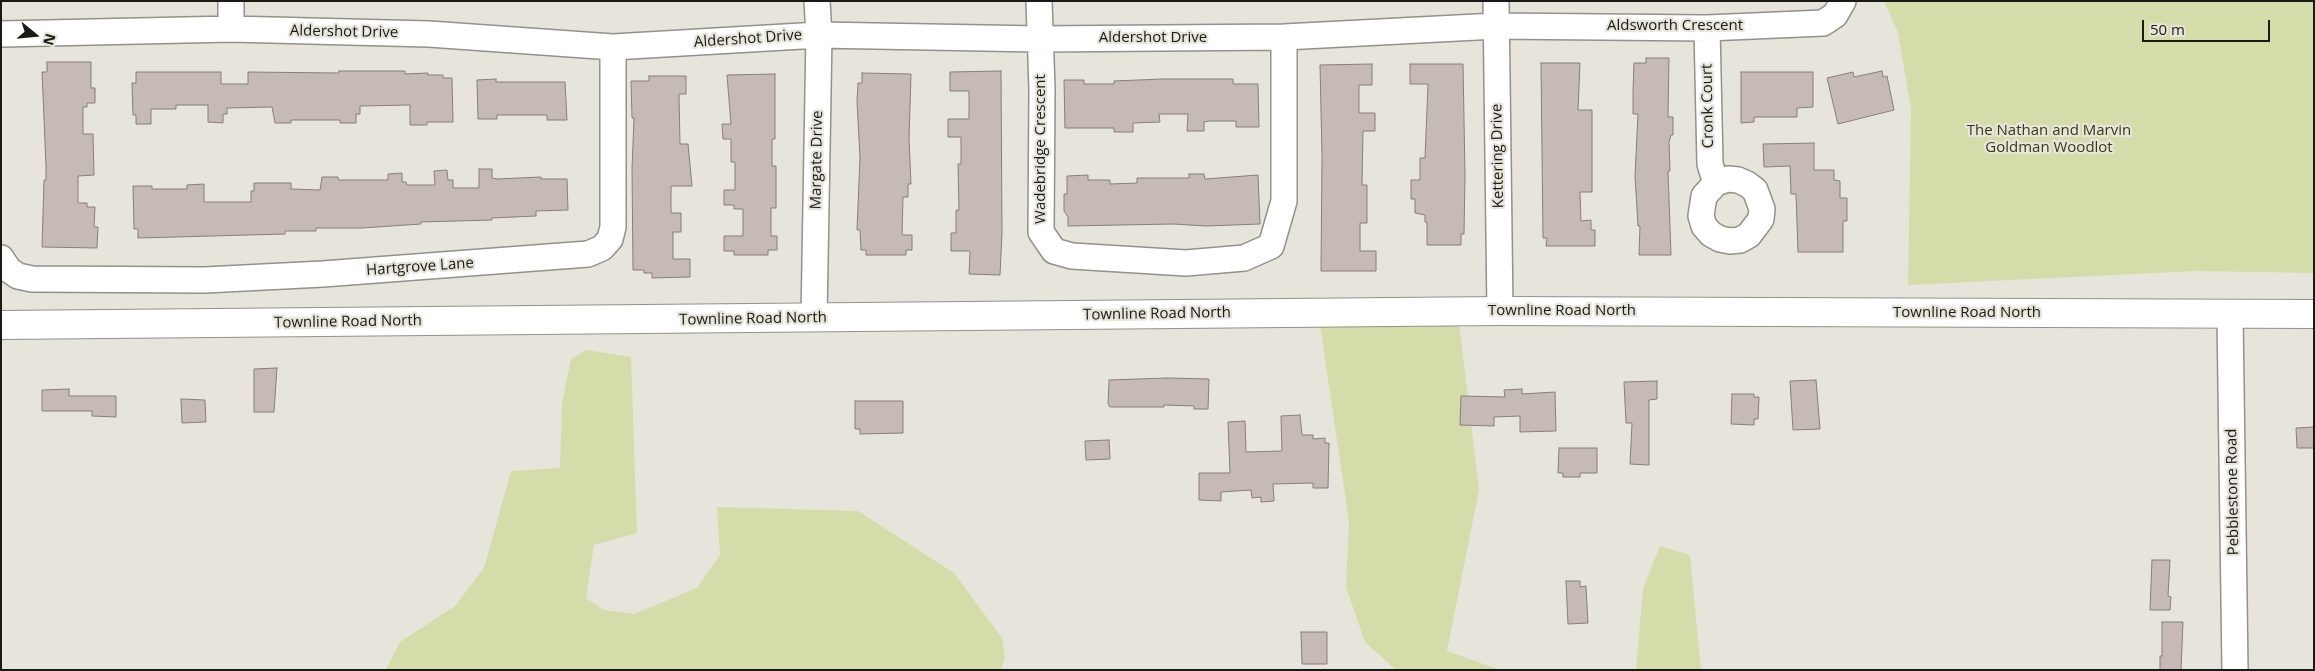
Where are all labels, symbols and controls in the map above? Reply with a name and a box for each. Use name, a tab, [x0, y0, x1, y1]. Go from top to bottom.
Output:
north arrow	[10, 10, 60, 60]
scale bar	[2145, 10, 2272, 42]
street label: Aldsworth Crescent	[1607, 17, 1743, 35]
text: 50 m	[2150, 19, 2185, 39]
street label: Aldershot Drive	[290, 22, 398, 42]
street label: Aldershot Drive	[693, 26, 803, 52]
street label: Aldershot Drive	[1099, 29, 1207, 47]
text: N	[39, 31, 61, 48]
street label: Cronk Court	[1698, 63, 1718, 149]
street label: Wadebridge Crescent	[1032, 74, 1050, 224]
street label: Kettering Drive	[1488, 104, 1508, 208]
street label: Margate Drive	[807, 110, 827, 210]
park label: The Nathan and Marvin Goldman Woodlot	[1967, 122, 2131, 157]
street label: Hartgrove Lane	[366, 254, 474, 280]
street label: Townline Road North	[1488, 302, 1636, 320]
street label: Townline Road North	[1083, 304, 1231, 324]
street label: Townline Road North	[1893, 304, 2041, 322]
street label: Townline Road North	[679, 309, 827, 329]
street label: Townline Road North	[274, 312, 422, 332]
street label: Pebblestone Road	[2223, 428, 2243, 556]

